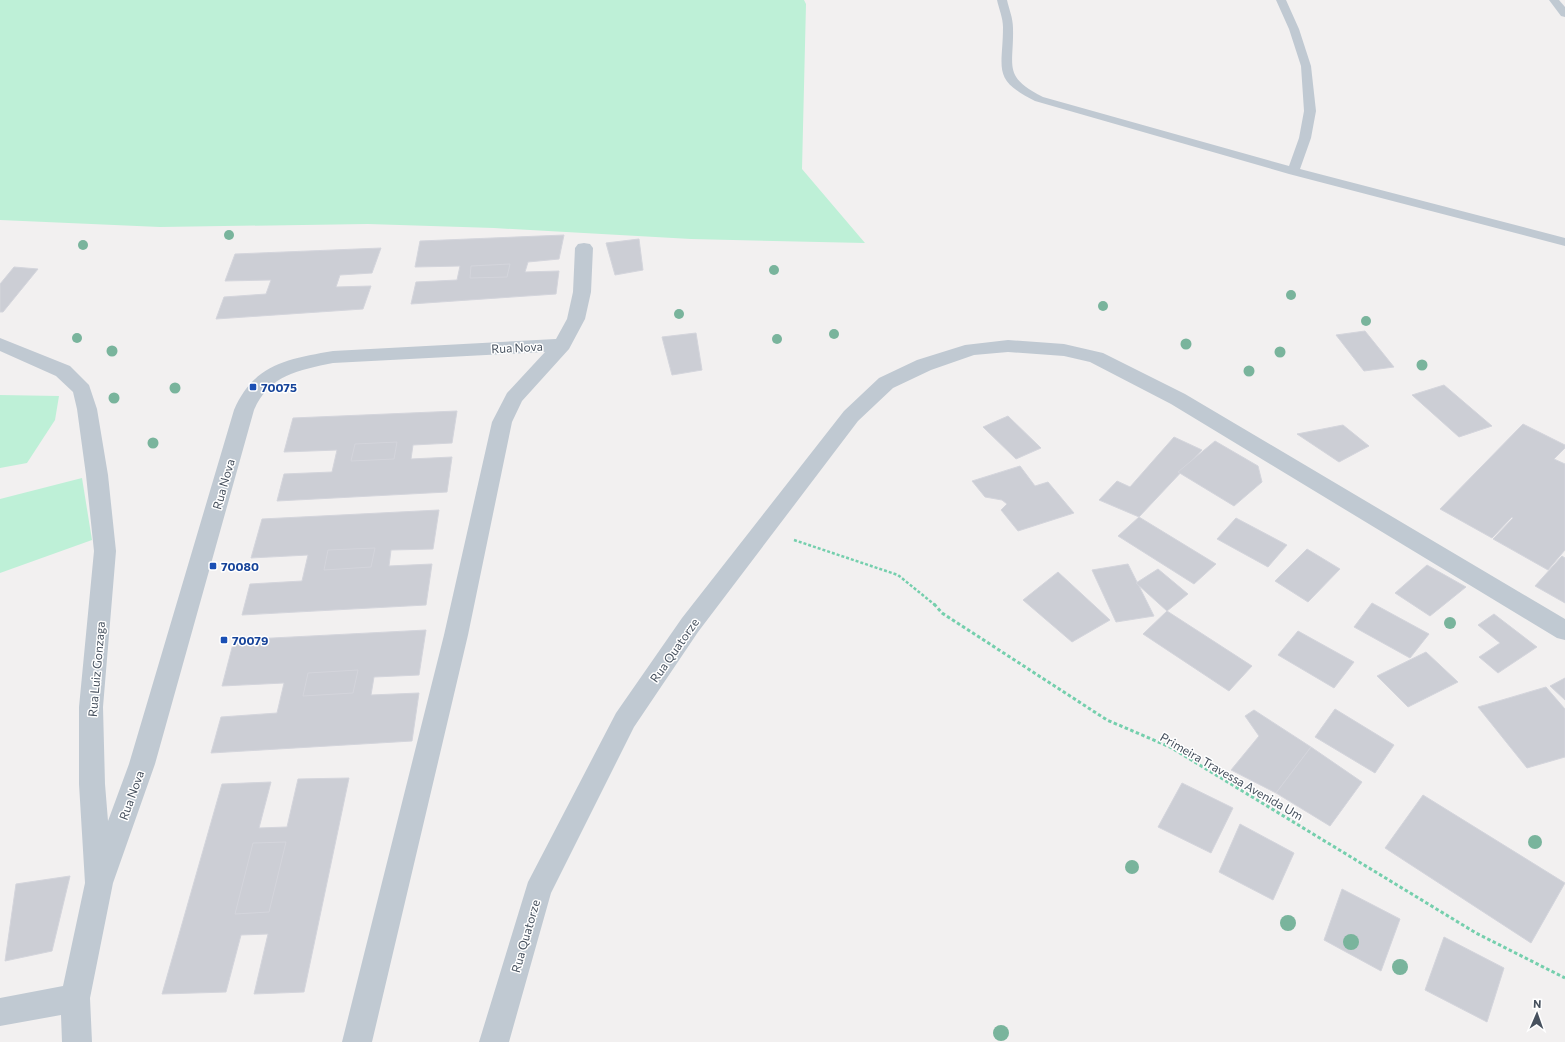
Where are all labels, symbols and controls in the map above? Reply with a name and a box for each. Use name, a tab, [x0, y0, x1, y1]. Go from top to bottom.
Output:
street label: Rua Nova	[491, 339, 543, 355]
place label: 70075	[261, 380, 297, 394]
marker: 70075	[248, 382, 258, 392]
street label: Rua Nova	[209, 457, 237, 511]
place label: 70080	[221, 559, 259, 573]
marker: 70080	[208, 561, 218, 571]
street label: Rua Quatorze	[647, 615, 701, 685]
street label: Rua Luiz Gonzaga	[85, 621, 107, 717]
place label: 70079	[232, 633, 268, 647]
marker: 70079	[219, 635, 229, 645]
street label: Primeira Travessa Avenida Um	[1158, 729, 1306, 823]
street label: Rua Nova	[116, 768, 146, 822]
street label: Rua Quatorze	[508, 898, 542, 974]
north arrow	[1517, 994, 1557, 1034]
text: N	[1533, 997, 1542, 1010]

